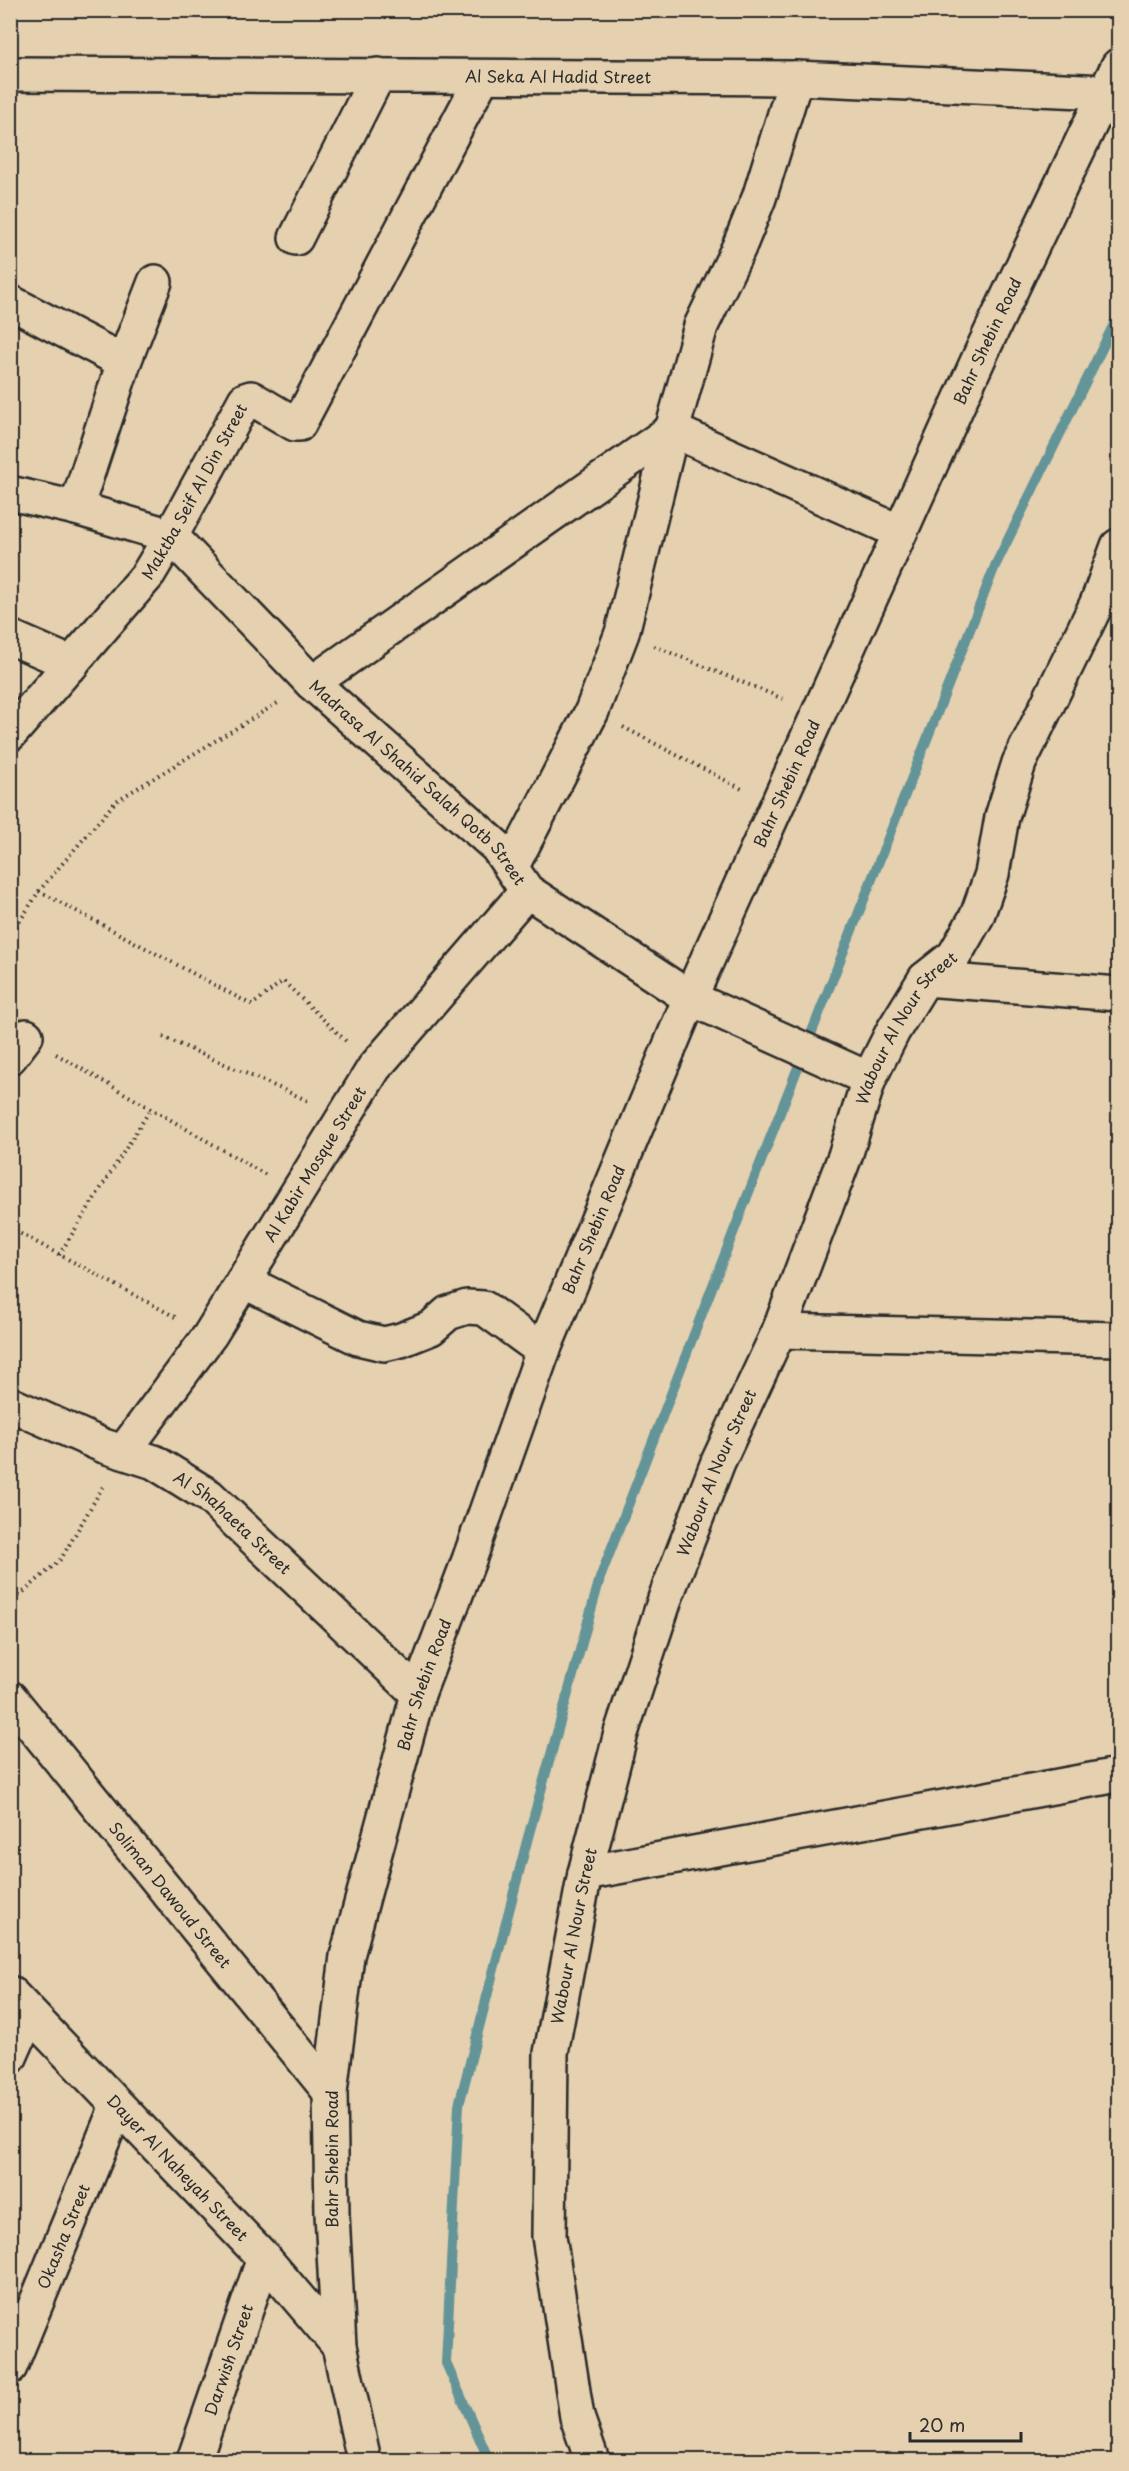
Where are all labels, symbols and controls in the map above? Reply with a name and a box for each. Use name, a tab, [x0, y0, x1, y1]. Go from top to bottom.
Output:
street label: Al Seka Al Hadid Street	[465, 63, 652, 88]
street label: Bahr Shebin Road	[946, 273, 1027, 408]
street label: Maktba Seif Al Din Street	[135, 399, 252, 584]
street label: Madrasa Al Shahid Salah Qotb Street	[305, 673, 533, 890]
street label: Bahr Shebin Road	[747, 716, 825, 851]
street label: Wabour Al Nour Street	[849, 945, 962, 1107]
street label: Al Kabir Mosque Street	[257, 1081, 371, 1246]
street label: Bahr Shebin Road	[555, 1161, 630, 1298]
street label: Wabour Al Nour Street	[670, 1384, 762, 1559]
street label: Al Shahaeta Street	[170, 1464, 298, 1580]
street label: Bahr Shebin Road	[390, 1615, 457, 1753]
street label: Soliman Dawoud Street	[104, 1816, 238, 1973]
street label: Wabour Al Nour Street	[544, 1844, 602, 2026]
street label: Dayer Al Naheyah Street	[102, 2088, 255, 2246]
street label: Bahr Shebin Road	[319, 2090, 343, 2228]
street label: Okasha Street	[30, 2180, 95, 2292]
street label: Darwish Street	[197, 2300, 258, 2419]
scale bar	[910, 2405, 1021, 2443]
text: 20 m	[919, 2411, 965, 2438]

